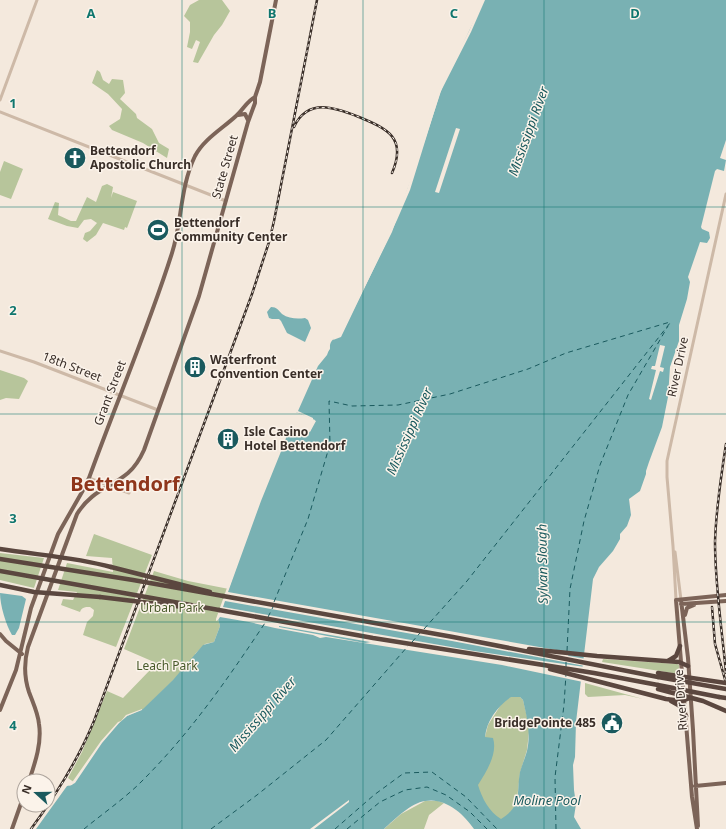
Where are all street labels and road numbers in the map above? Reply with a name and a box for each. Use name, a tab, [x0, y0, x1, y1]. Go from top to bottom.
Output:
street label: State Street	[207, 132, 242, 201]
street label: River Drive	[663, 335, 692, 399]
street label: 18th Street	[40, 347, 105, 386]
street label: Grant Street	[89, 357, 130, 428]
street label: River Drive	[670, 669, 691, 731]

